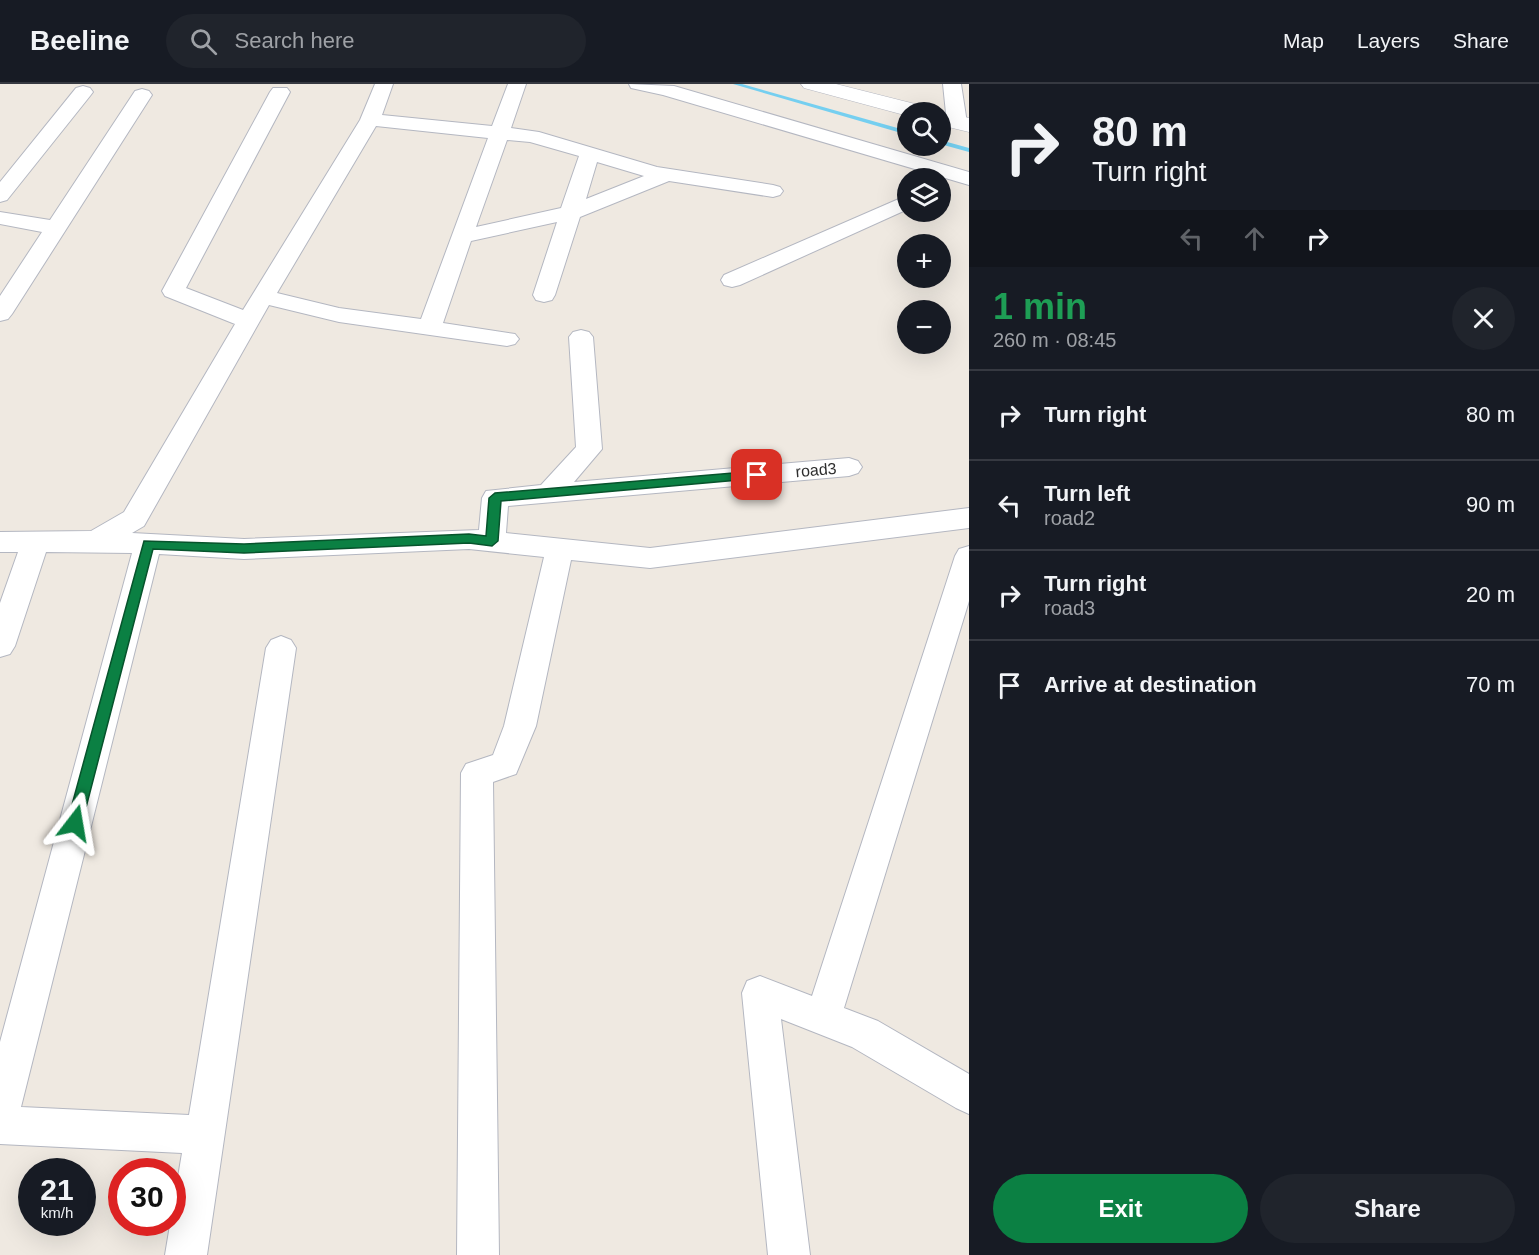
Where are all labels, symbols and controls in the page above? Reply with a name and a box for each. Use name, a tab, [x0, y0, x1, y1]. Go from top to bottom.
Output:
search box	[166, 14, 586, 68]
text: Beeline	[30, 25, 130, 56]
icon: search	[187, 25, 220, 58]
text: Search here	[235, 28, 354, 53]
text: Map	[1283, 29, 1324, 52]
text: Layers	[1357, 29, 1420, 52]
text: Share	[1453, 29, 1509, 52]
map controls	[897, 102, 951, 354]
button: search	[897, 102, 951, 156]
icon: right	[993, 108, 1071, 186]
text: 80 m	[1092, 108, 1188, 155]
text: Turn right	[1092, 157, 1207, 187]
button: layers	[897, 168, 951, 222]
icon: left	[1175, 222, 1208, 255]
icon: ahead	[1238, 222, 1271, 255]
icon: right	[1301, 222, 1334, 255]
button: +	[897, 234, 951, 288]
text: 1 min	[993, 286, 1087, 327]
button: close	[1452, 287, 1515, 350]
button: −	[897, 300, 951, 354]
text: 260 m · 08:45	[993, 329, 1116, 351]
icon: right	[993, 399, 1026, 432]
text: Turn right	[1044, 402, 1146, 427]
text: 80 m	[1466, 402, 1515, 427]
pin	[731, 449, 782, 500]
icon: arrive	[740, 458, 773, 491]
street label: road3	[795, 460, 837, 480]
text: Turn left	[1044, 481, 1130, 506]
icon: left	[993, 489, 1026, 522]
text: 90 m	[1466, 492, 1515, 517]
text: road2	[1044, 507, 1095, 529]
text: Turn right	[1044, 571, 1146, 596]
icon: right	[993, 579, 1026, 612]
text: 20 m	[1466, 582, 1515, 607]
text: road3	[1044, 597, 1095, 619]
icon: arrive	[993, 669, 1026, 702]
text: Arrive at destination	[1044, 672, 1257, 697]
text: 70 m	[1466, 672, 1515, 697]
position arrow	[43, 791, 107, 855]
speed limit sign: 30	[108, 1158, 186, 1236]
text: 21	[40, 1173, 74, 1206]
button: Exit	[993, 1174, 1248, 1243]
button: Share	[1260, 1174, 1515, 1243]
text: km/h	[41, 1204, 73, 1221]

